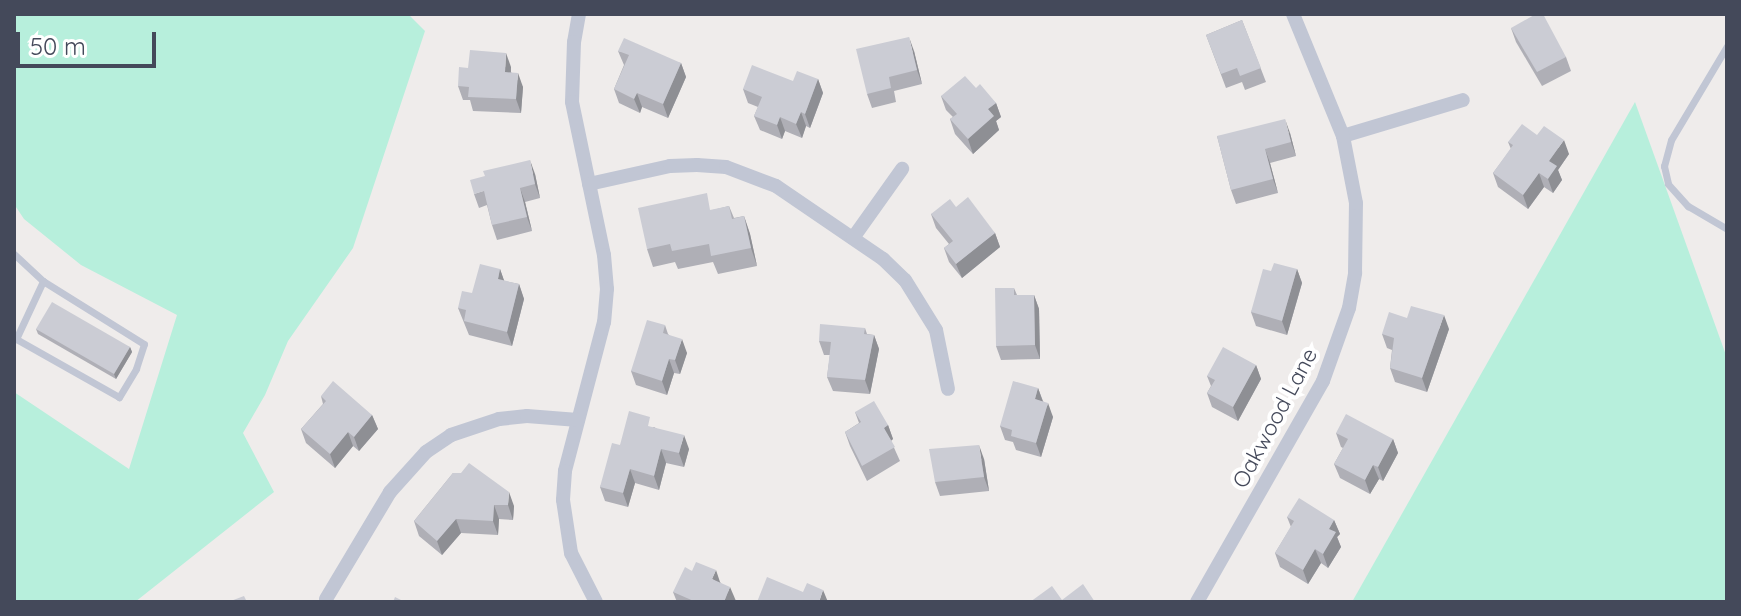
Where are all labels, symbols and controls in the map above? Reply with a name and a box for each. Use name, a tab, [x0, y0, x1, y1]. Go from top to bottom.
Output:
scale bar	[20, 16, 160, 66]
text: 50 m	[30, 31, 86, 61]
street label: Oakwood Lane	[1227, 344, 1323, 492]

